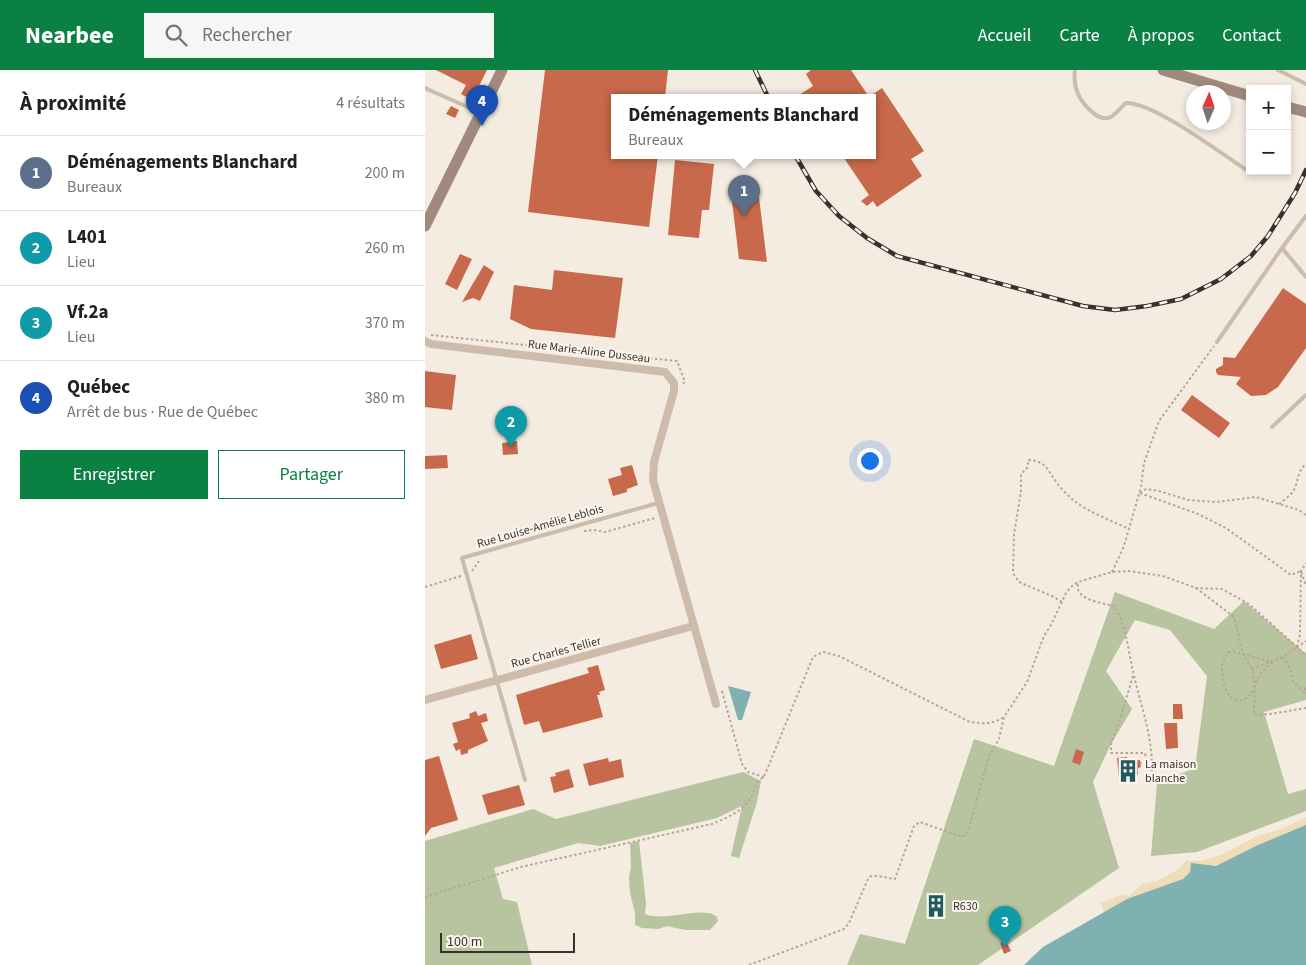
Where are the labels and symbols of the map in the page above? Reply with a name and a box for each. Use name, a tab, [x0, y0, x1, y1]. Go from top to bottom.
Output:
pin: 4	[466, 85, 498, 126]
north arrow	[1186, 85, 1231, 130]
pin: 1	[728, 175, 760, 216]
street label: Rue Marie-Aline Dusseau	[527, 336, 651, 367]
pin: 2	[495, 406, 527, 447]
your location	[857, 448, 883, 474]
street label: Rue Louise-Amélie Leblois	[475, 500, 605, 553]
street label: Rue Charles Tellier	[509, 632, 604, 673]
place label: La maison blanche	[1145, 756, 1196, 787]
building icon: La maison blanche	[1115, 758, 1141, 784]
building icon: R630	[923, 893, 949, 919]
place label: R630	[953, 898, 978, 915]
pin: 3	[989, 906, 1021, 947]
scale bar	[440, 930, 575, 953]

